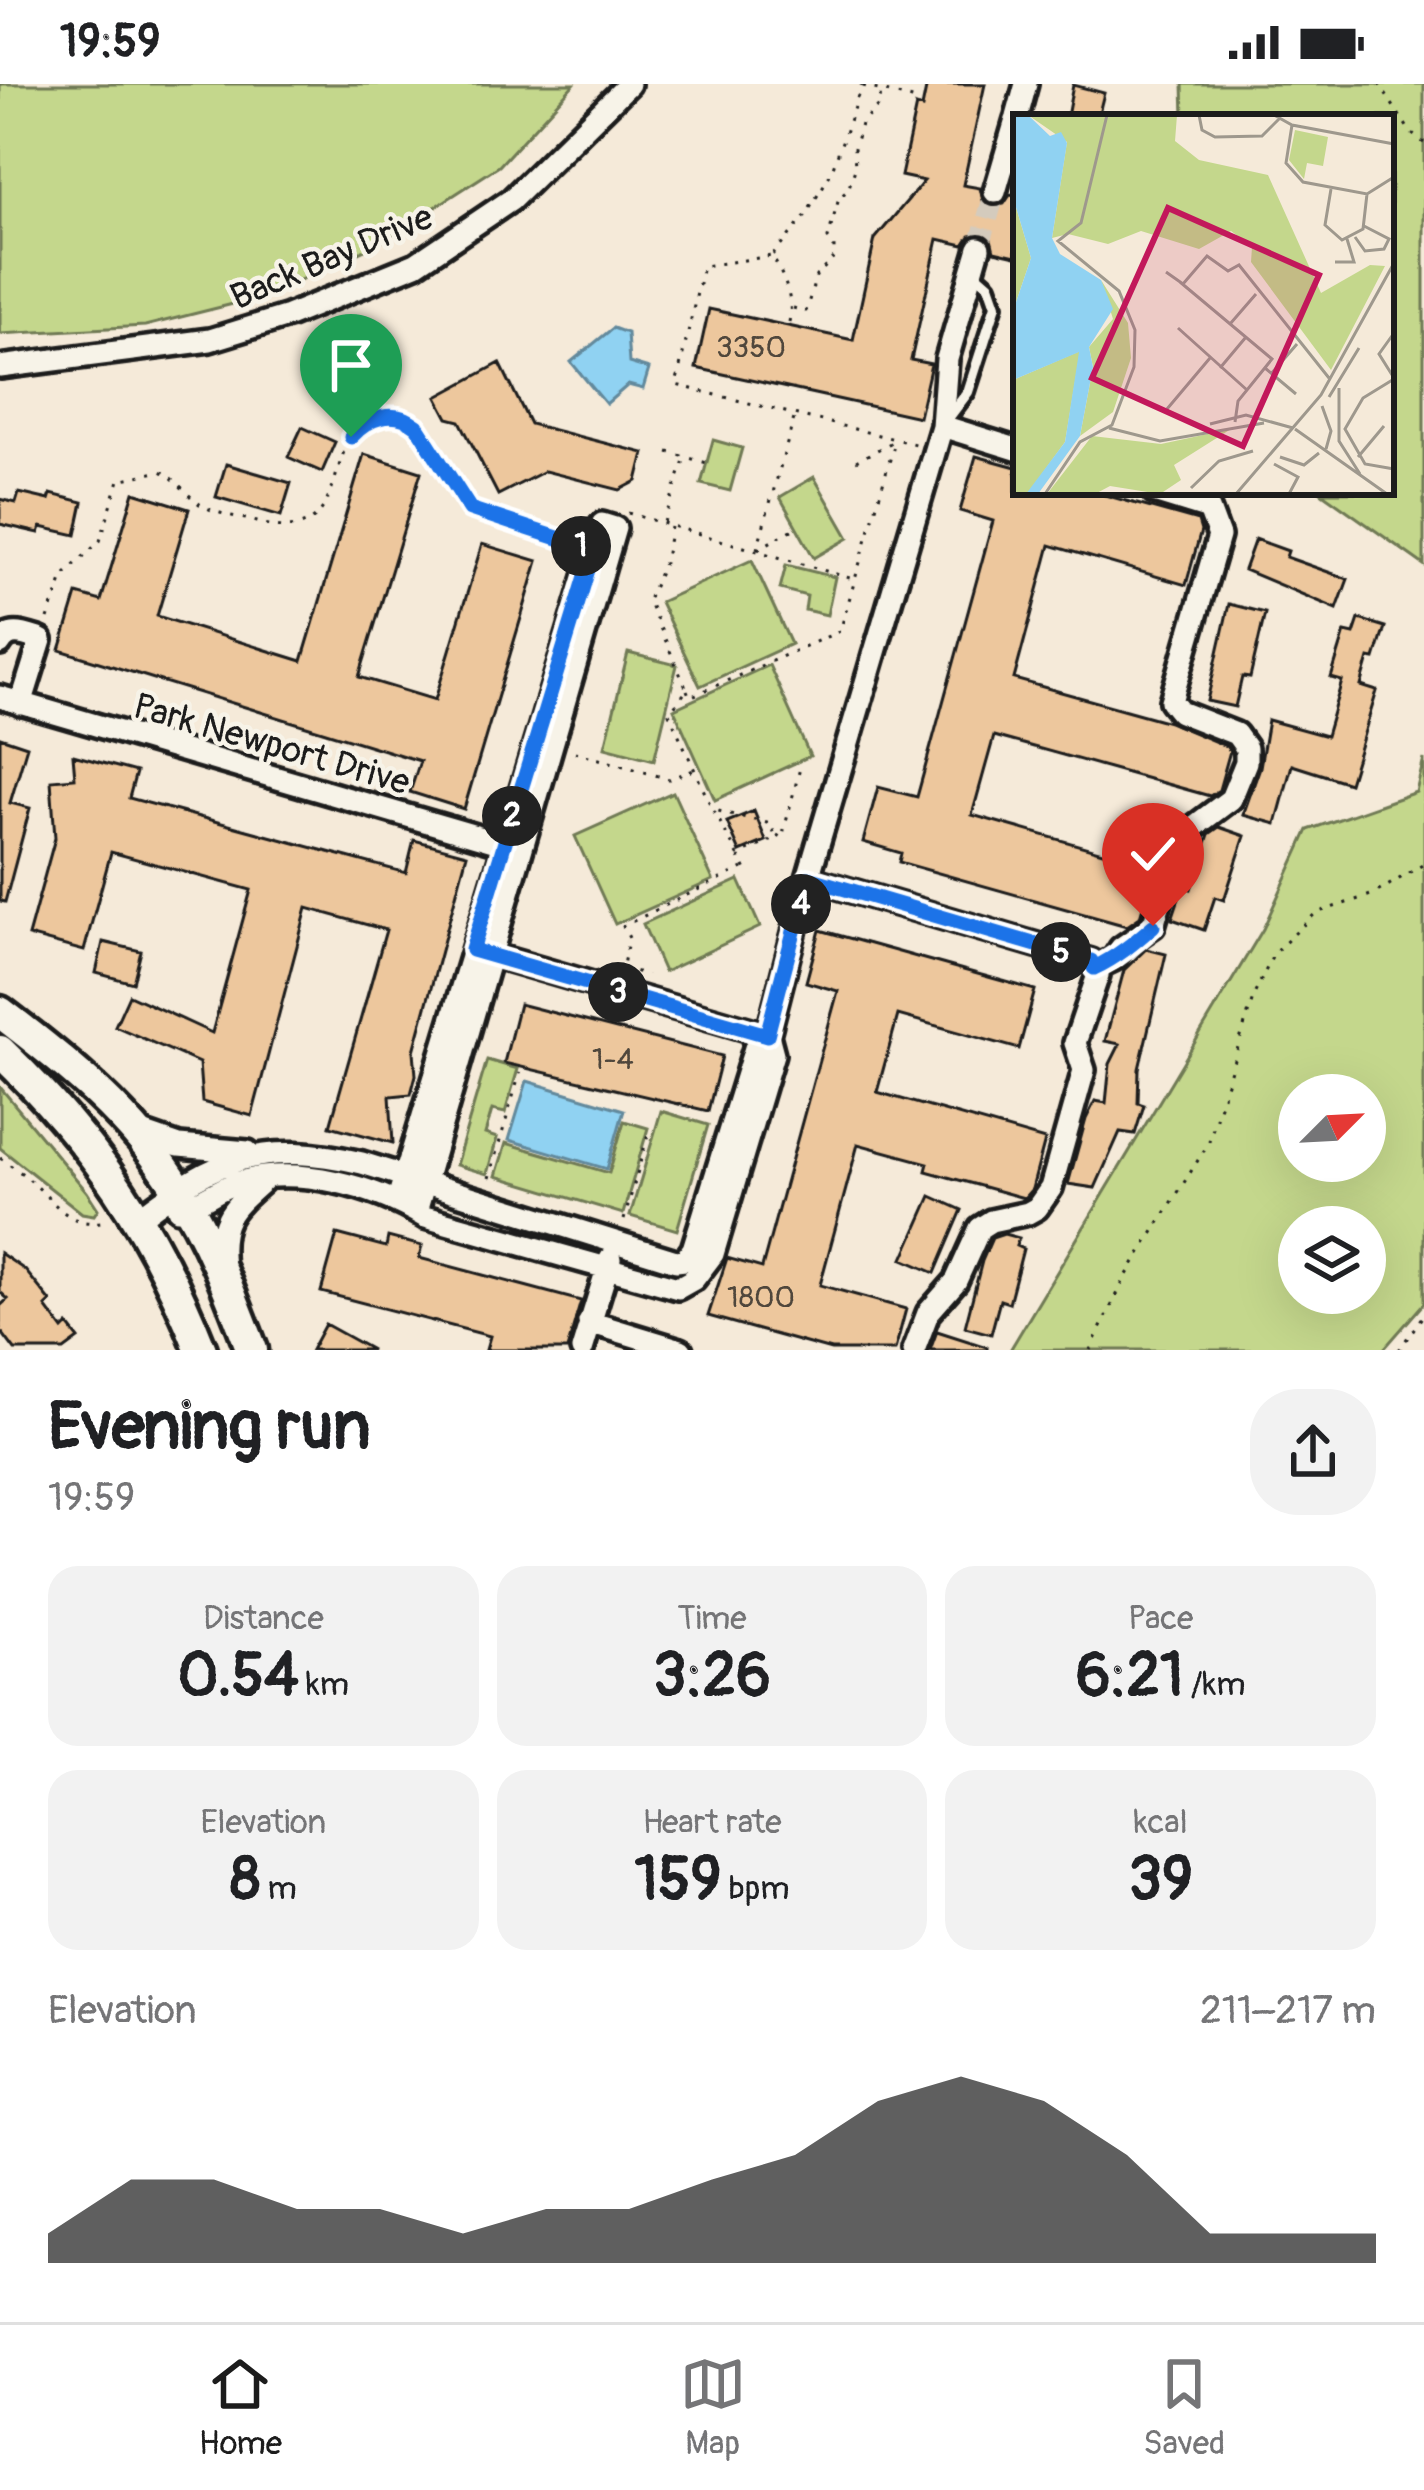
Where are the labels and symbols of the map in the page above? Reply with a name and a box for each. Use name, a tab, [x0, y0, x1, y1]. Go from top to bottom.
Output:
inset map	[1013, 114, 1394, 495]
street label: Back Bay Drive	[224, 194, 440, 320]
pin	[300, 314, 402, 437]
house number: 3350	[716, 329, 786, 366]
pin: 1	[551, 516, 611, 576]
street label: Park Newport Drive	[128, 683, 415, 805]
pin: 2	[482, 786, 542, 846]
pin	[1102, 803, 1204, 926]
pin: 4	[771, 874, 831, 934]
pin: 5	[1031, 922, 1091, 982]
pin: 3	[588, 962, 648, 1022]
house number: 1-4	[592, 1041, 634, 1078]
north arrow	[1278, 1074, 1386, 1182]
house number: 1800	[727, 1279, 795, 1316]

